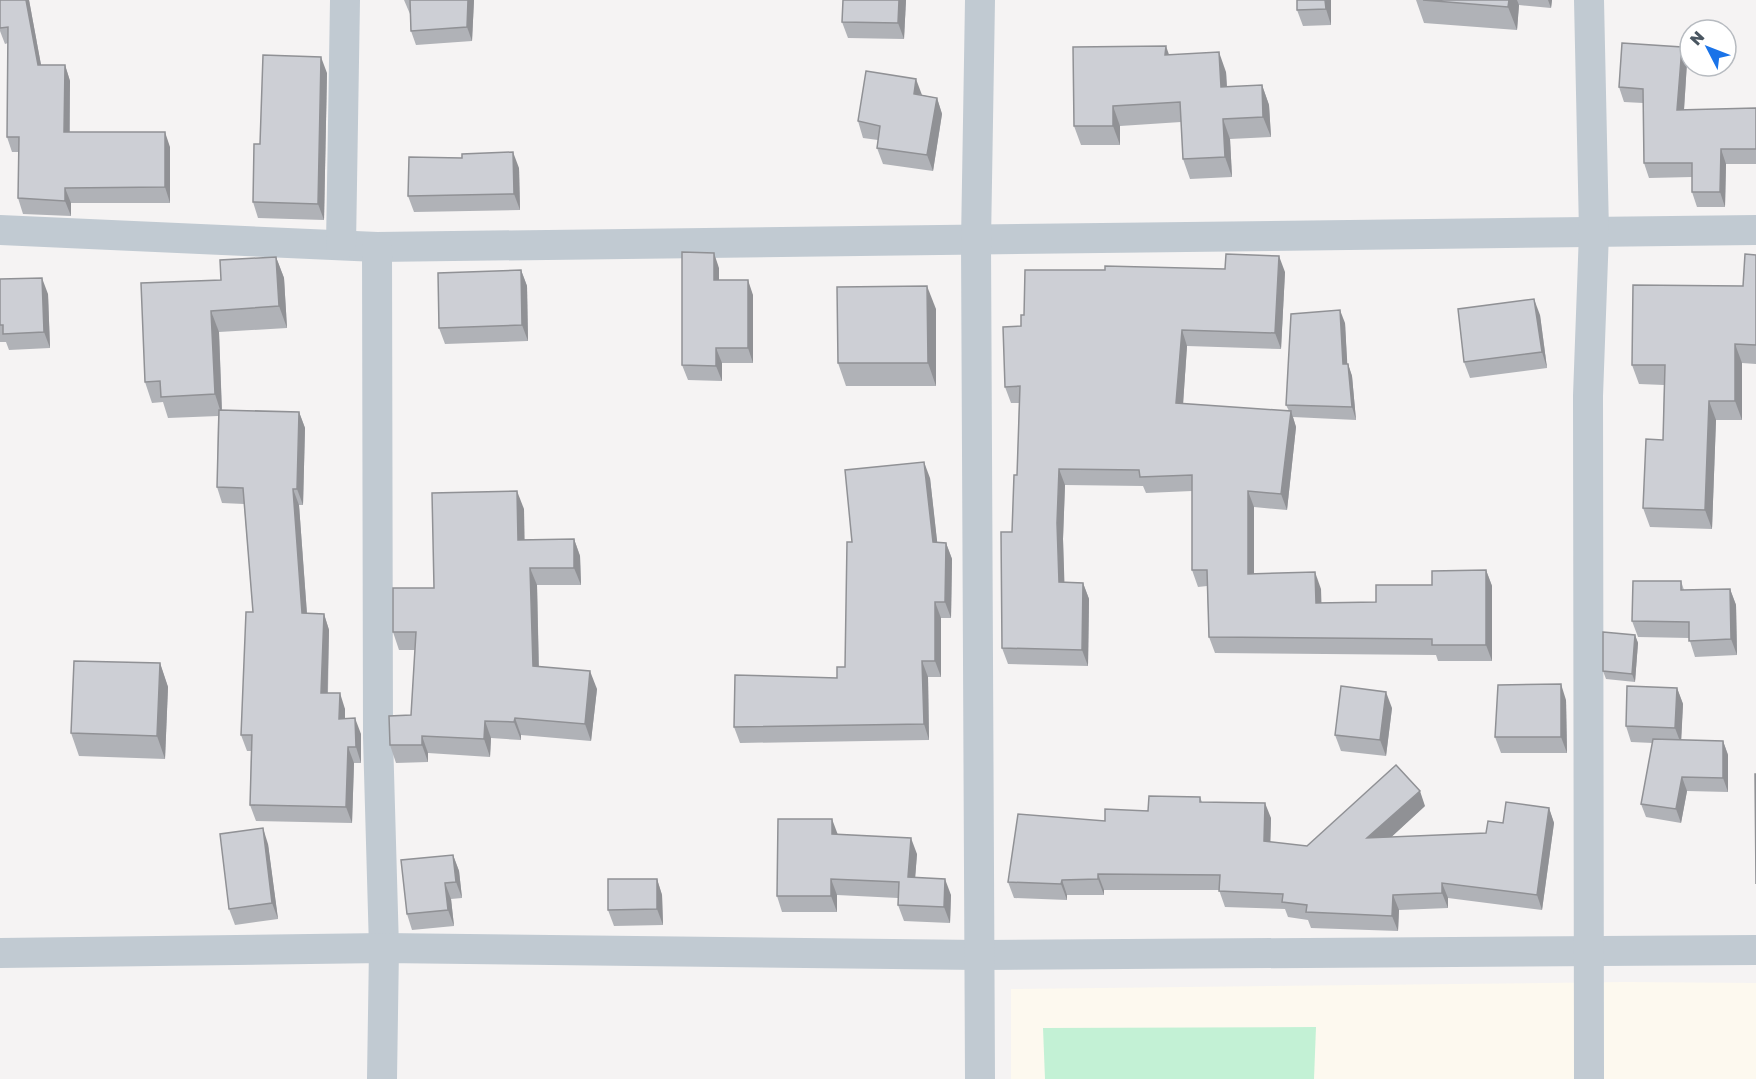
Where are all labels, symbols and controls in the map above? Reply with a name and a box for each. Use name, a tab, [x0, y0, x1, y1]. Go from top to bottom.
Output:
north arrow	[1678, 18, 1738, 78]
text: N	[1685, 27, 1708, 49]

